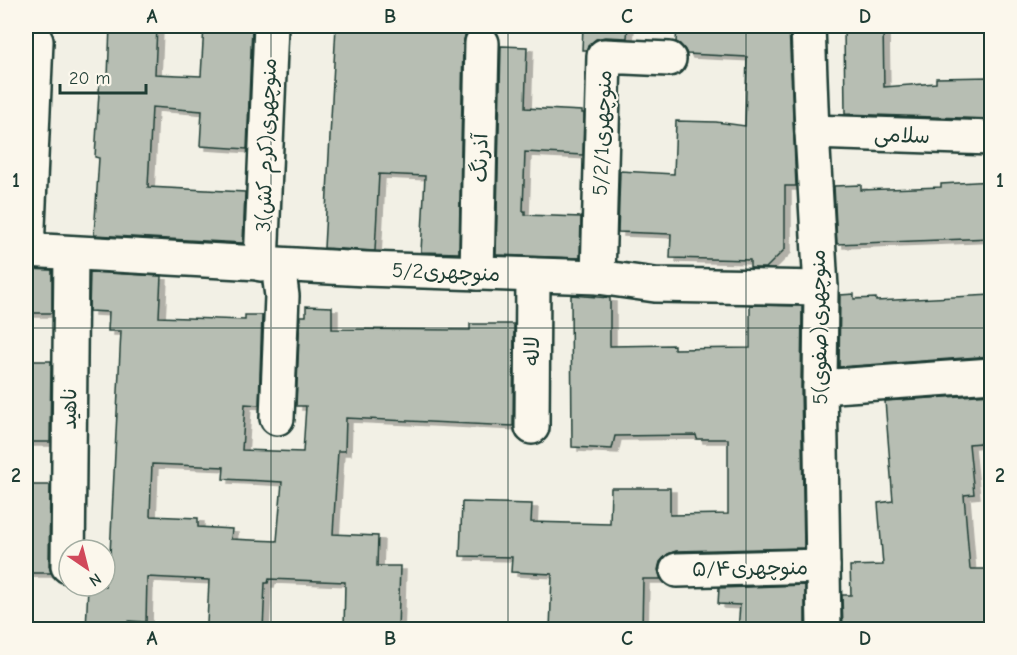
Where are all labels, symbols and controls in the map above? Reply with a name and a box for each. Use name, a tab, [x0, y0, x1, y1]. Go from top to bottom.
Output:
text: A	[146, 5, 158, 28]
text: B	[384, 5, 396, 28]
text: C	[621, 5, 633, 28]
text: D	[859, 5, 871, 28]
scale bar	[60, 57, 146, 95]
street label: 3منوچهری(کرم کش)	[251, 58, 285, 232]
text: 20 m	[69, 68, 110, 89]
street label: 5/2/1منوچهری	[588, 70, 618, 196]
street label: سلامی	[873, 122, 930, 150]
street label: آذرنگ	[468, 132, 492, 183]
text: 1	[12, 169, 20, 192]
text: 1	[996, 169, 1004, 192]
street label: 5منوچهری(صفوی)	[806, 249, 834, 405]
street label: 5/2منوچهری	[391, 258, 501, 288]
street label: لاله	[520, 336, 544, 366]
street label: ناهید	[57, 388, 81, 430]
text: 2	[11, 464, 21, 487]
text: 2	[995, 464, 1005, 487]
north arrow	[57, 538, 117, 598]
street label: منوچهری۵/۴	[692, 555, 808, 583]
text: N	[86, 569, 104, 590]
text: A	[146, 627, 158, 650]
text: B	[384, 627, 396, 650]
text: C	[621, 627, 633, 650]
text: D	[859, 627, 871, 650]

